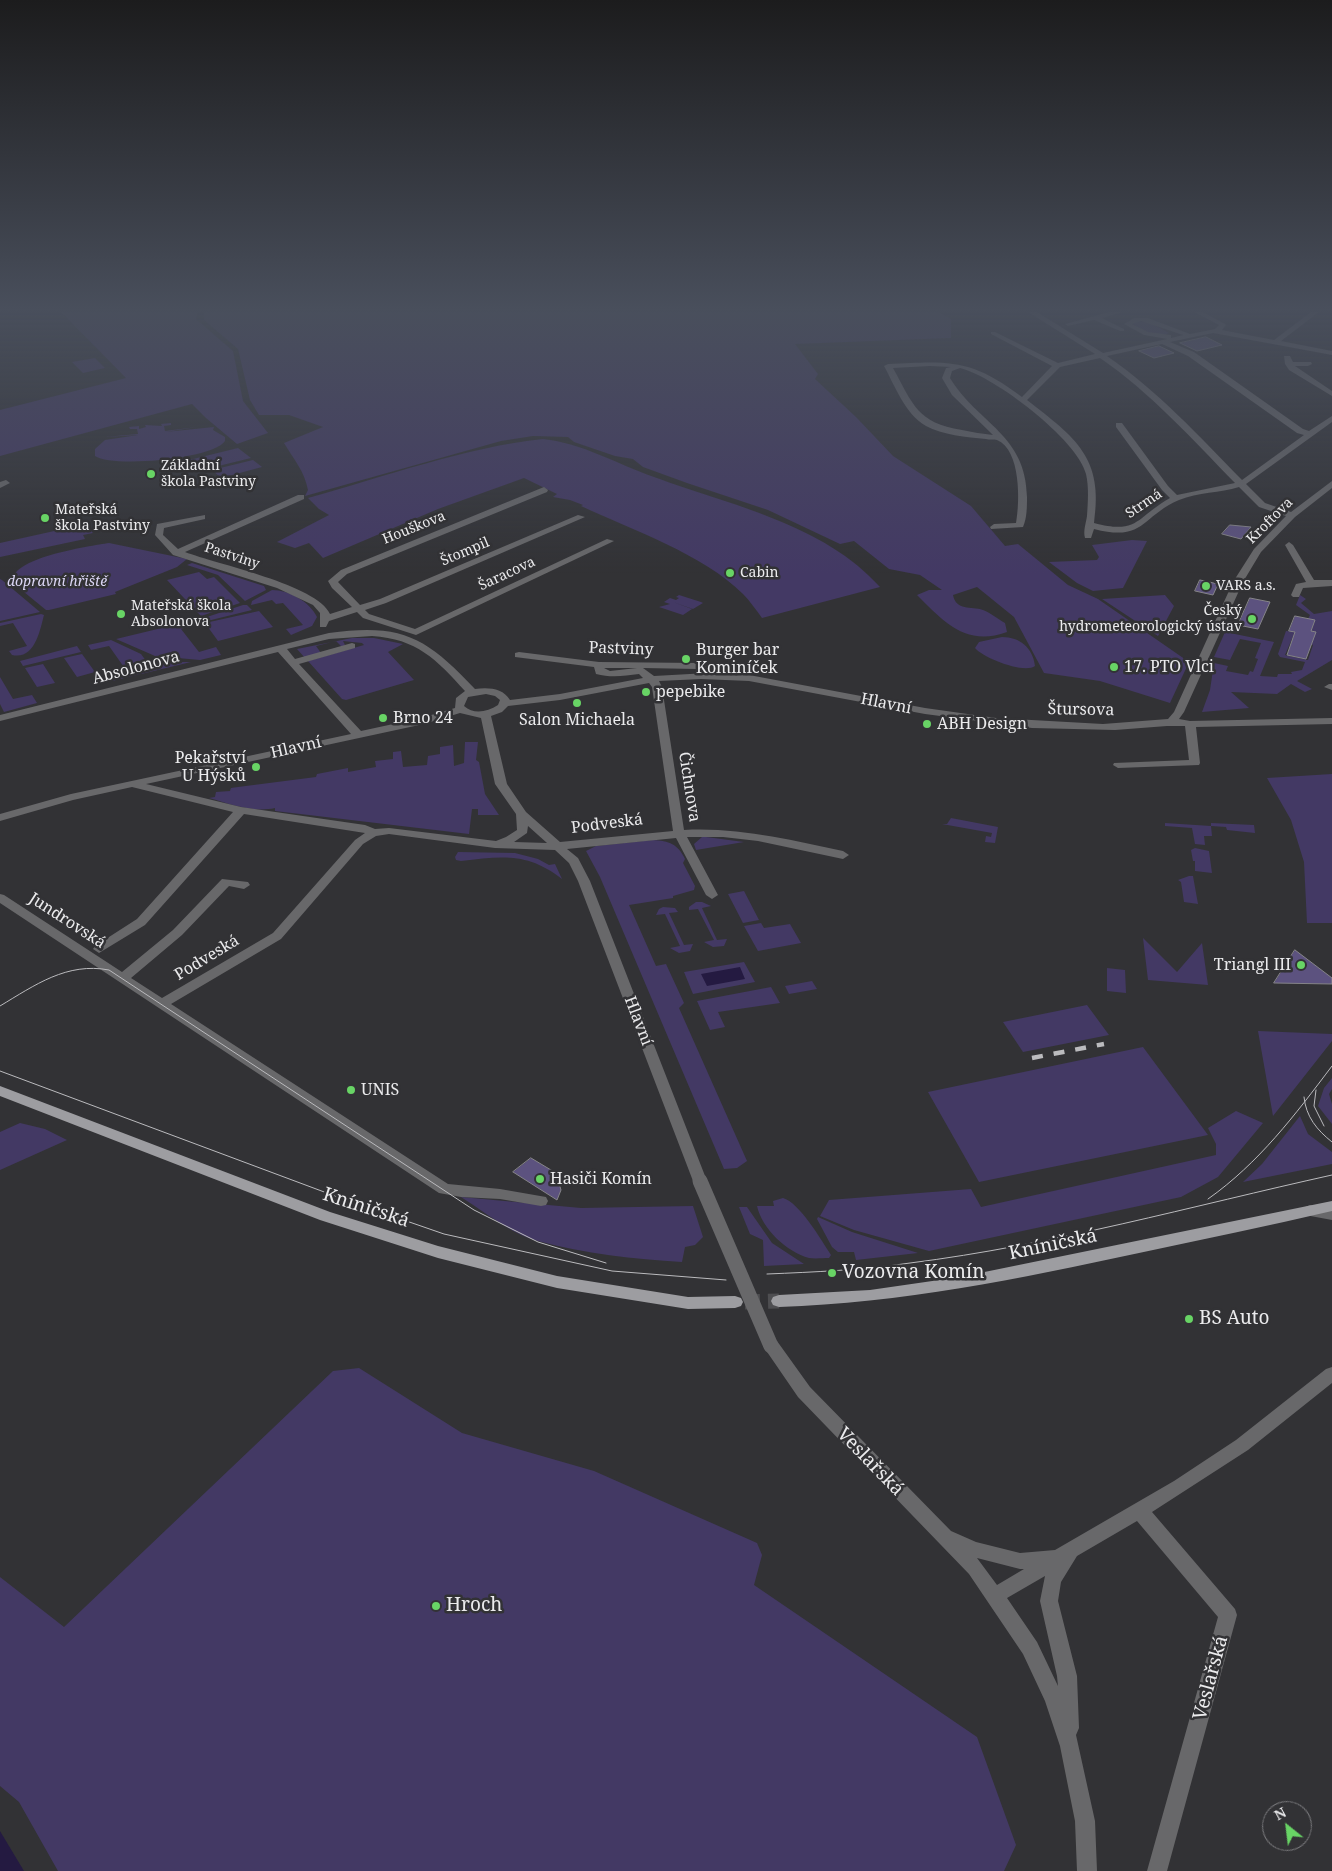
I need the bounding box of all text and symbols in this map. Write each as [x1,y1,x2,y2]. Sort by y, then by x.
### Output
place label: Základní škola Pastviny [161,458,256,491]
marker: Základní škola Pastviny [145,468,157,480]
street label: Strmá [1123,486,1165,522]
street label: Kroftova [1243,494,1297,548]
place label: Mateřská škola Pastviny [55,502,150,534]
street label: Houškova [380,508,448,548]
marker: Mateřská škola Pastviny [39,512,51,524]
street label: Štompil [438,534,492,570]
street label: Pastviny [202,539,262,573]
street label: Šaracova [476,554,538,594]
place label: Cabin [740,565,779,581]
marker: Cabin [724,567,736,579]
park label: dopravní hřiště [7,574,107,590]
place label: VARS a.s. [1216,578,1276,594]
marker: VARS a.s. [1200,580,1212,592]
place label: Mateřská škola Absolonova [131,598,232,630]
place label: Český hydrometeorologický ústav [1059,603,1242,636]
marker: Mateřská škola Absolonova [115,608,127,620]
marker: Český hydrometeorologický ústav [1246,613,1258,625]
street label: Pastviny [588,638,654,660]
place label: Burger bar Kominíček [696,640,779,678]
street label: Absolonova [90,647,182,689]
marker: Burger bar Kominíček [680,653,692,665]
place label: 17. PTO Vlci [1124,657,1214,677]
marker: 17. PTO Vlci [1108,661,1120,673]
place label: pepebike [656,682,725,702]
marker: pepebike [640,686,652,698]
street label: Hlavní [859,690,913,718]
marker: Salon Michaela [571,697,583,709]
street label: Štursova [1047,700,1115,720]
place label: Brno 24 [393,708,453,728]
place label: Salon Michaela [519,710,635,730]
marker: Brno 24 [377,712,389,724]
place label: ABH Design [937,714,1027,734]
marker: ABH Design [921,718,933,730]
street label: Hlavní [269,733,323,763]
place label: Pekařství U Hýsků [175,748,246,786]
street label: Čichnova [674,751,704,823]
marker: Pekařství U Hýsků [250,761,262,773]
street label: Podveská [570,810,644,838]
street label: Jundrovská [25,889,109,953]
street label: Podveská [171,931,243,985]
place label: Triangl III [1214,955,1291,975]
marker: Triangl III [1295,959,1307,971]
street label: Hlavní [620,994,656,1048]
place label: UNIS [361,1080,399,1100]
marker: UNIS [345,1084,357,1096]
place label: Hasiči Komín [550,1169,652,1189]
marker: Hasiči Komín [534,1173,546,1185]
street label: Kníničská [320,1183,412,1233]
street label: Kníničská [1007,1225,1099,1265]
place label: Vozovna Komín [842,1262,984,1284]
marker: Vozovna Komín [826,1267,838,1279]
place label: BS Auto [1199,1308,1269,1330]
marker: BS Auto [1183,1313,1195,1325]
street label: Veslařská [832,1423,908,1501]
place label: Hroch [446,1595,502,1617]
marker: Hroch [430,1600,442,1612]
street label: Veslařská [1189,1633,1233,1723]
north arrow [1262,1801,1312,1851]
text: N [1271,1802,1289,1824]

